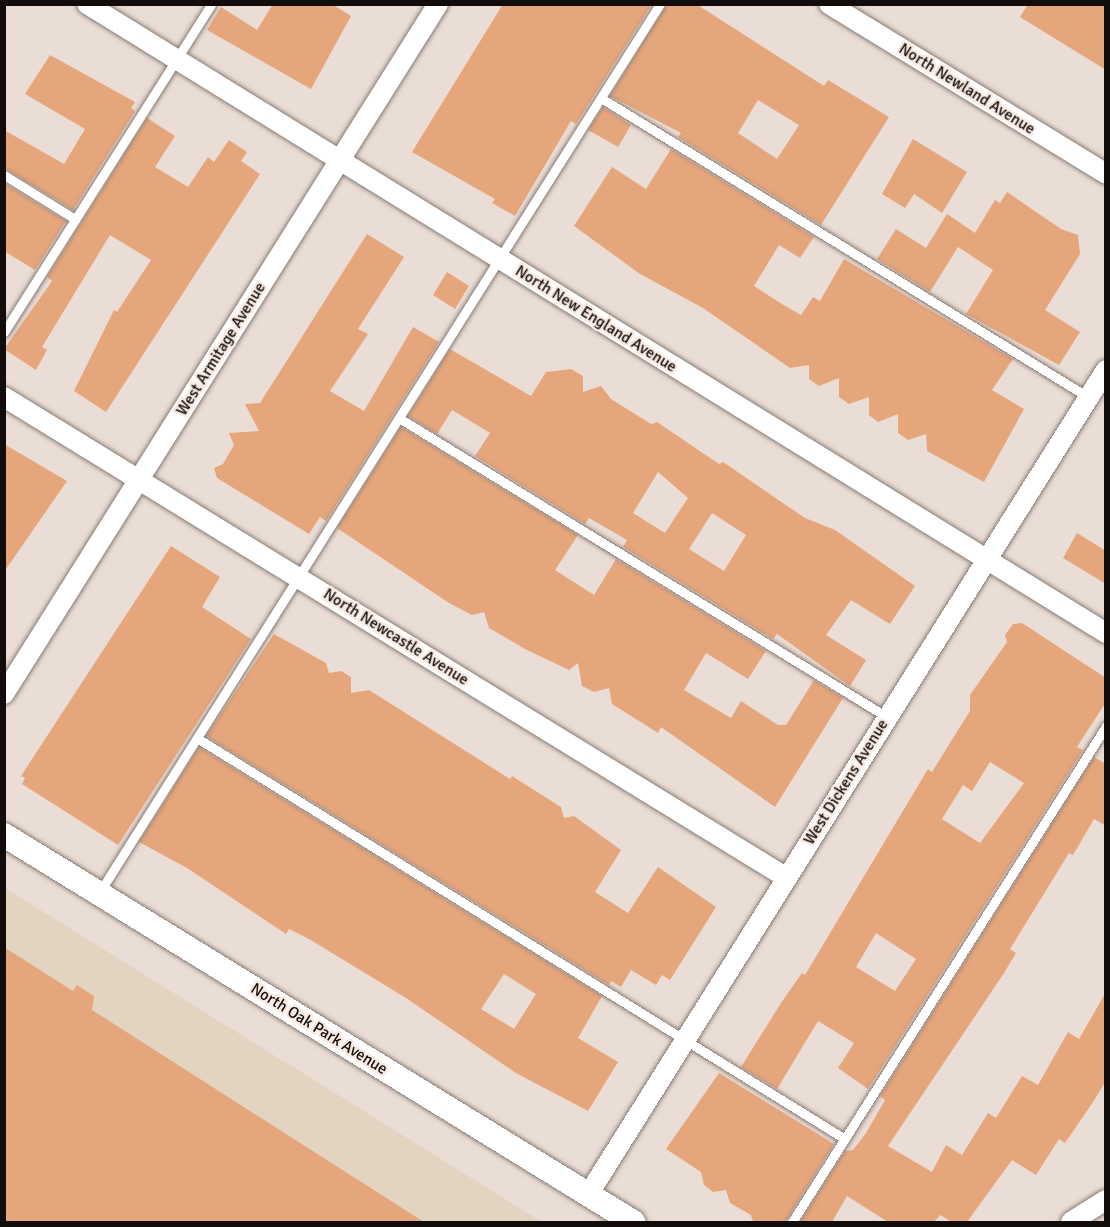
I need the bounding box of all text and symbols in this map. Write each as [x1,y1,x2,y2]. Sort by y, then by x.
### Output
street label: North Newland Avenue [895,39,1039,139]
street label: North New England Avenue [512,261,680,377]
street label: West Armitage Avenue [172,279,270,419]
street label: North Newcastle Avenue [320,584,472,690]
street label: West Dickens Avenue [800,716,892,848]
street label: North Oak Park Avenue [247,979,391,1079]

